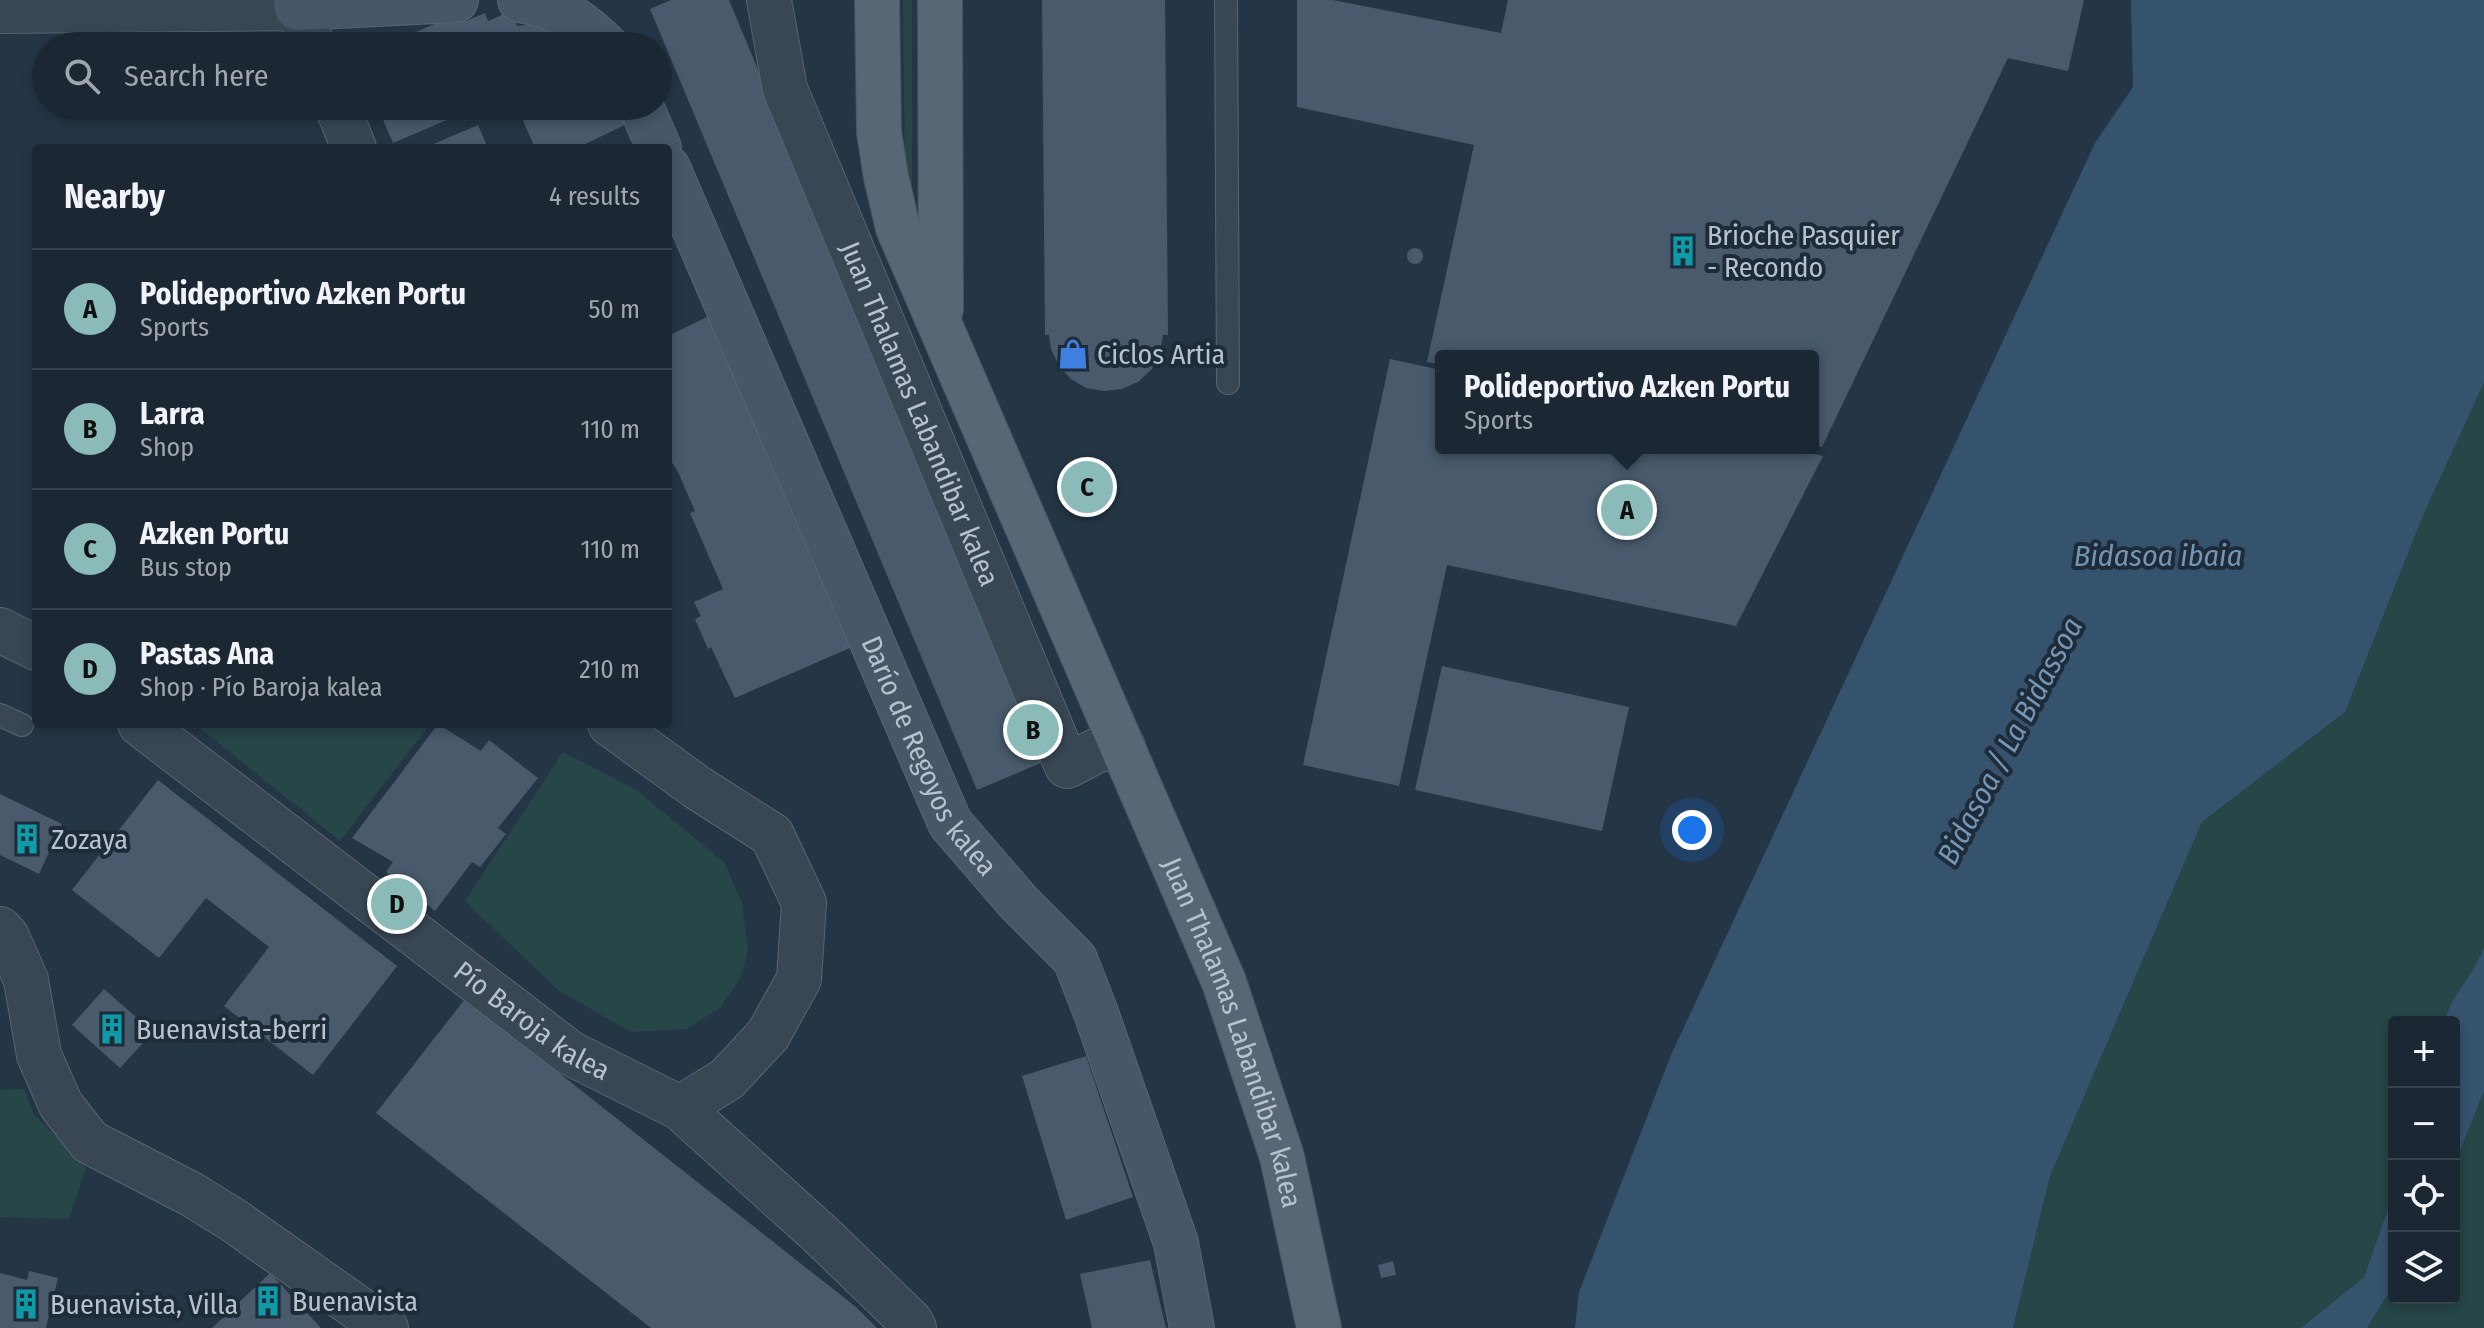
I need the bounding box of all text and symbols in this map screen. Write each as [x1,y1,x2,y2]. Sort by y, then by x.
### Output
search box [32,32,672,120]
icon: search [60,54,104,98]
text: Search here [124,58,269,94]
text: Nearby [64,176,165,217]
text: 4 results [549,181,640,212]
place label: Brioche Pasquier - Recondo [1707,219,1900,284]
building icon: Brioche Pasquier - Recondo [1666,234,1700,268]
street label: Juan Thalamas Labandibar kalea [833,237,1006,591]
text: Polideportivo Azken Portu [140,276,466,312]
text: A [83,294,97,325]
text: 50 m [588,294,640,325]
text: Sports [140,312,209,343]
shop icon: Ciclos Artia [1056,337,1090,371]
place label: Ciclos Artia [1097,338,1225,371]
popup [1435,350,1819,454]
text: Polideportivo Azken Portu [1464,369,1790,405]
text: Larra [140,396,205,432]
text: Sports [1464,405,1533,436]
text: B [83,414,97,445]
text: 110 m [580,414,640,445]
text: Shop [140,432,194,463]
pin: C [1061,457,1113,517]
pin: A [1601,480,1653,540]
text: Azken Portu [140,516,289,552]
text: C [83,534,97,565]
text: 110 m [580,534,640,565]
water label: Bidasoa ibaia [2074,538,2242,574]
text: Bus stop [140,552,232,583]
water label: Bidasoa / La Bidassoa [1930,611,2090,871]
street label: Darío de Regoyos kalea [855,631,1004,882]
text: Pastas Ana [140,636,274,672]
text: D [82,654,98,685]
text: 210 m [579,654,640,685]
text: Shop · Pío Baroja kalea [140,672,382,703]
pin: B [1007,700,1059,760]
your location [1672,810,1712,850]
building icon: Zozaya [10,822,44,856]
place label: Zozaya [51,823,128,856]
street label: Juan Thalamas Labandibar kalea [1155,852,1308,1211]
pin: D [371,874,423,934]
street label: Pío Baroja kalea [447,954,615,1087]
building icon: Buenavista-berri [95,1012,129,1046]
place label: Buenavista-berri [136,1013,327,1046]
map controls [2388,1016,2460,1304]
button: + [2388,1016,2460,1088]
button: − [2388,1088,2460,1160]
button: locate [2388,1160,2460,1232]
button: layers [2388,1232,2460,1304]
building icon: Buenavista [251,1284,285,1318]
place label: Buenavista [292,1285,418,1318]
building icon: Buenavista, Villa [9,1287,43,1321]
place label: Buenavista, Villa [50,1288,238,1321]

